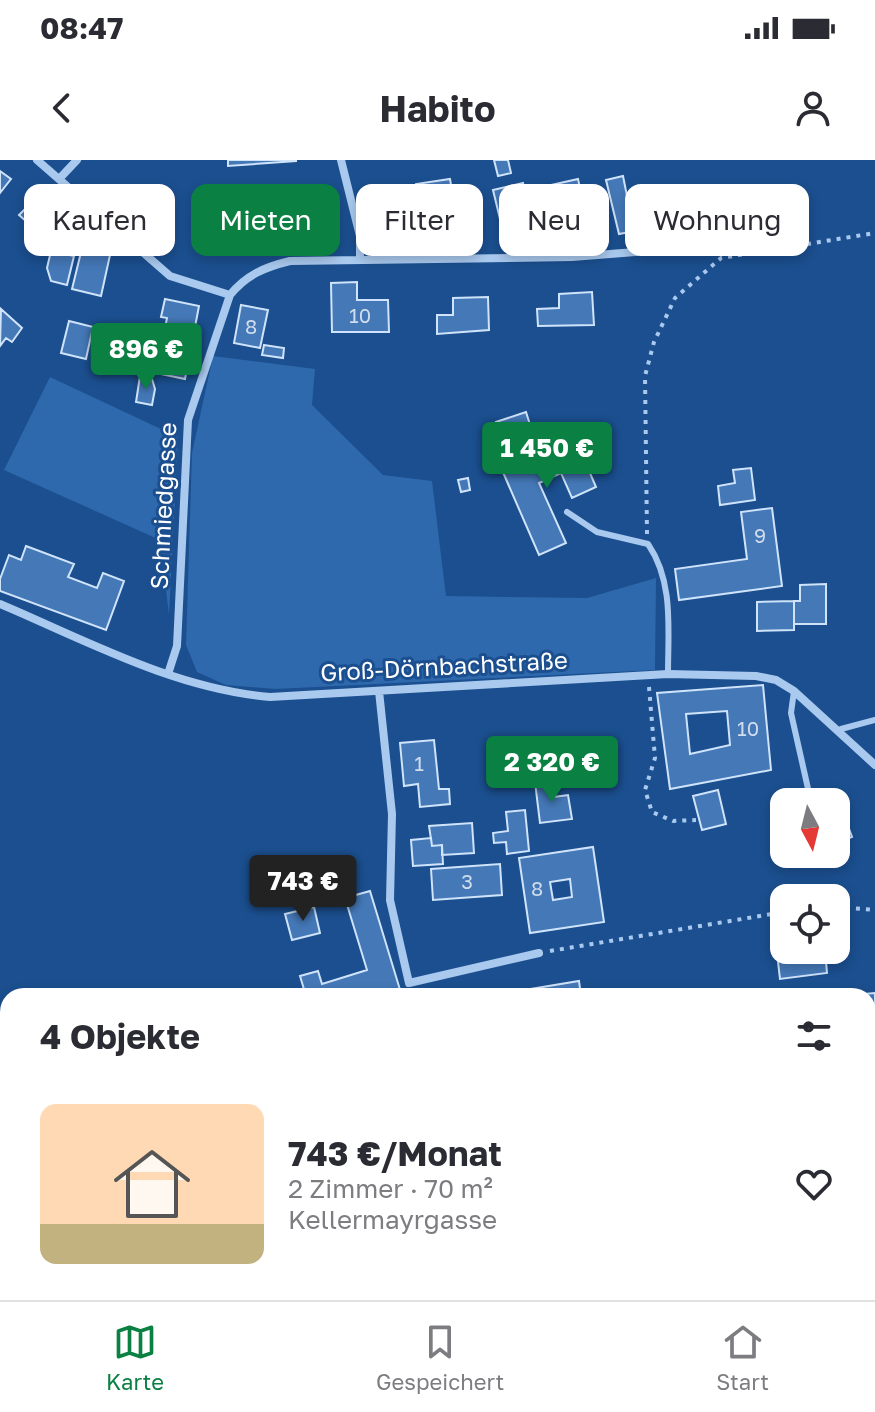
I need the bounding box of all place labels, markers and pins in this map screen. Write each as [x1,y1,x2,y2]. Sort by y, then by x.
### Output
pin: 896 € [90,323,202,391]
pin: 1 450 € [473,422,621,490]
pin: 2 320 € [478,736,626,804]
pin: 743 € [247,855,359,923]

